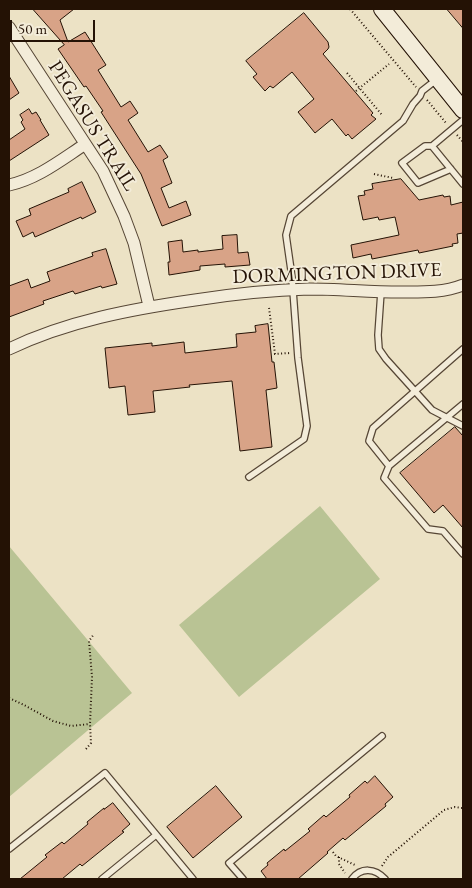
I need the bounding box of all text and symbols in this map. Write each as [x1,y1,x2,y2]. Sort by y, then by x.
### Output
scale bar [12,10,98,42]
text: 50 m [18,19,47,38]
street label: PEGASUS TRAIL [42,57,142,195]
street label: DORMINGTON DRIVE [232,258,442,290]

